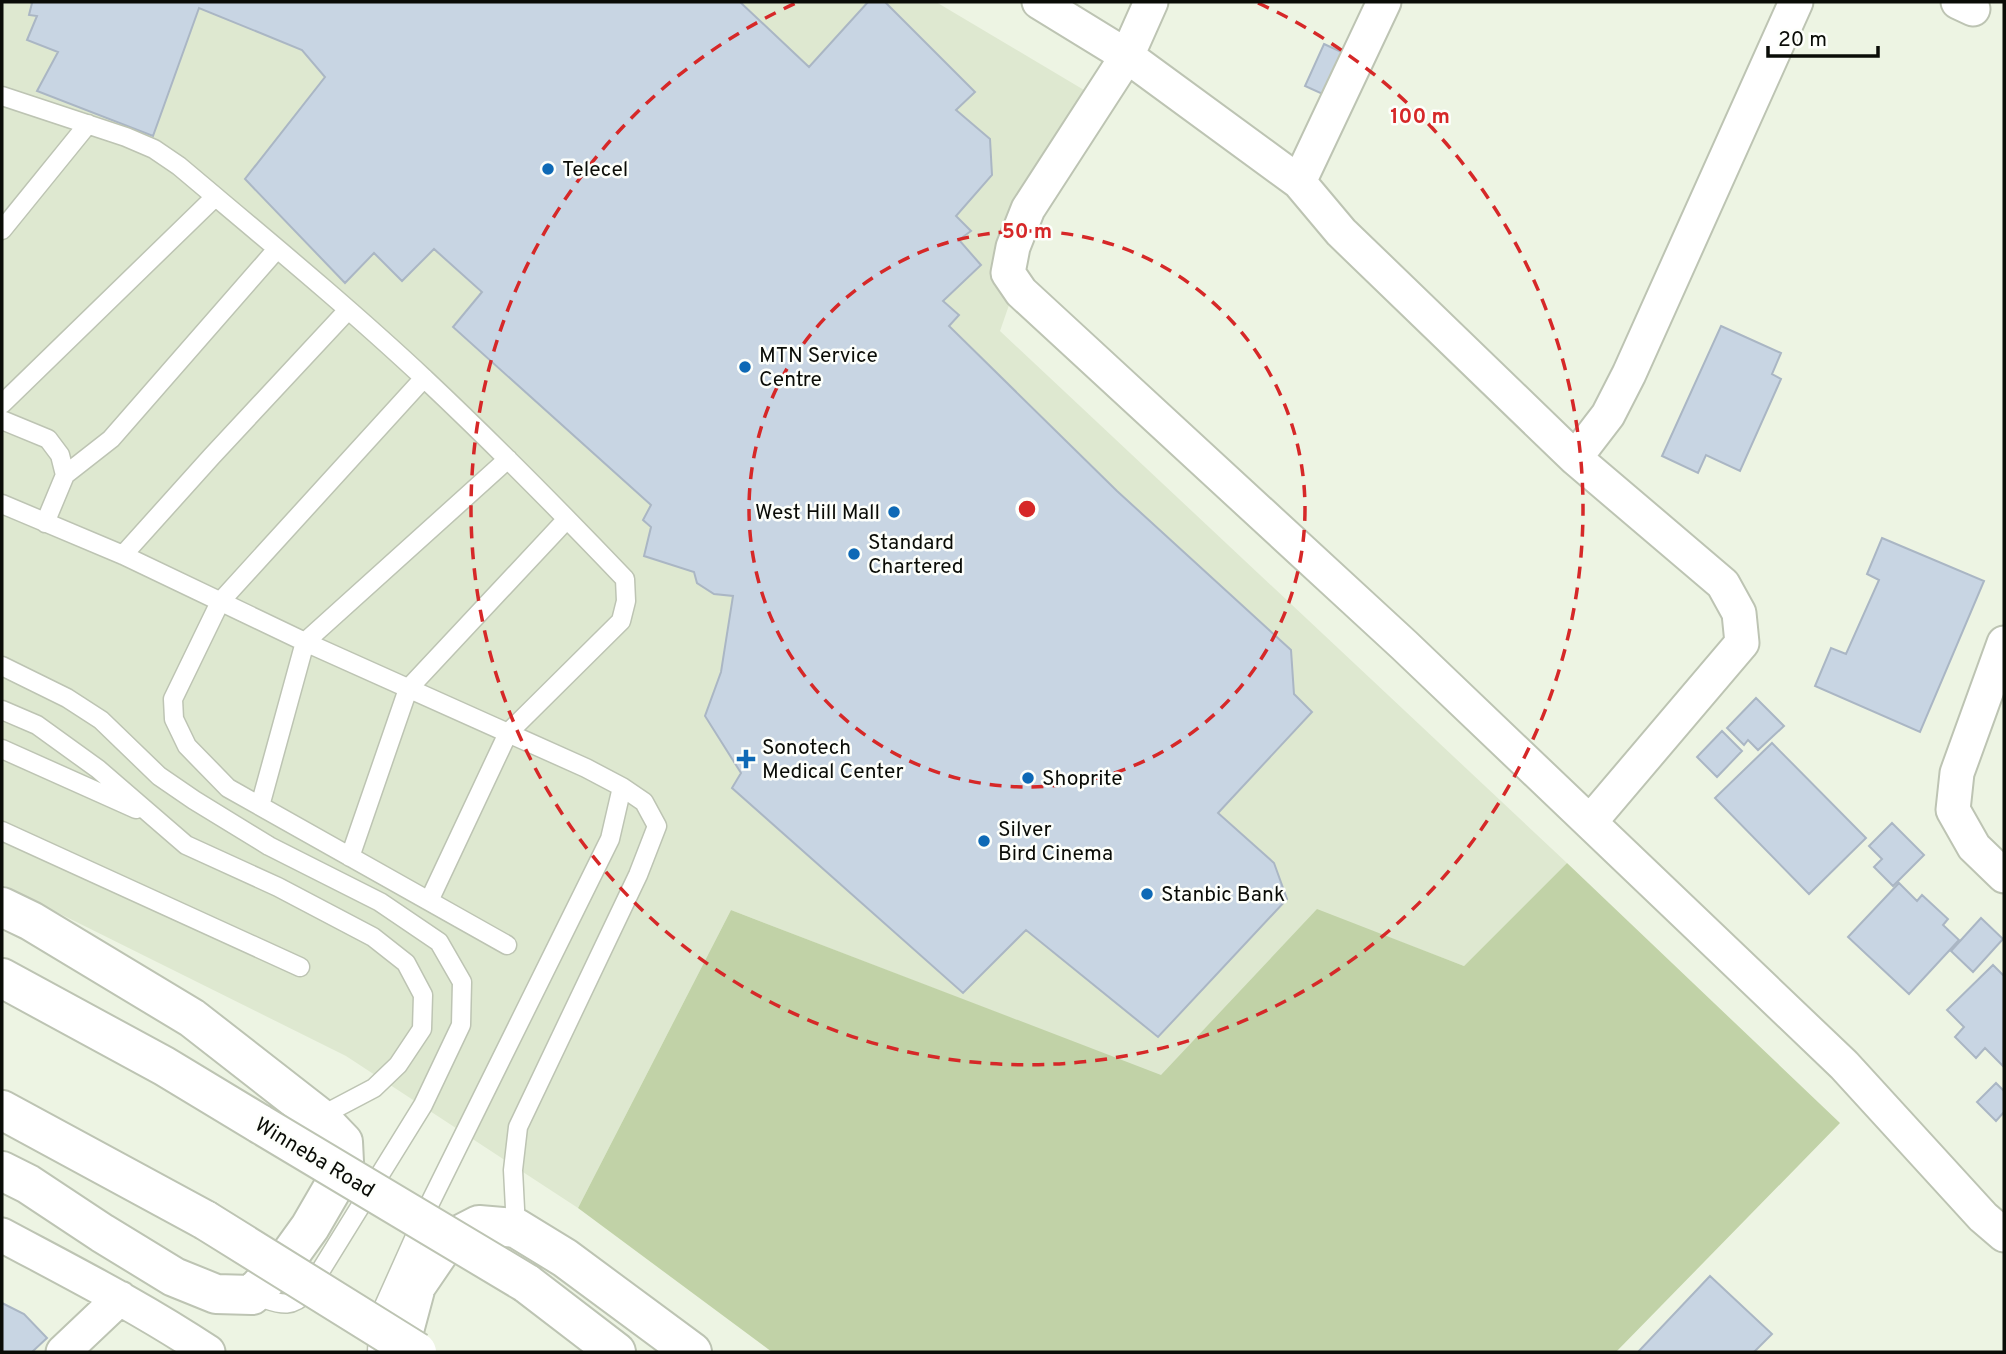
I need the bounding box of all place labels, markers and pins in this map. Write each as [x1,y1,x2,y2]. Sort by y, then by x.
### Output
place label: Telecel [562,157,628,184]
marker: Telecel [540,161,556,177]
place label: MTN Service Centre [759,343,878,394]
marker: MTN Service Centre [737,359,753,375]
centre of rings [1015,497,1039,521]
place label: West Hill Mall [755,500,880,527]
marker: West Hill Mall [886,504,902,520]
place label: Standard Chartered [868,530,964,581]
marker: Standard Chartered [846,546,862,562]
place label: Sonotech Medical Center [762,735,904,786]
marker: Sonotech Medical Center [736,749,756,769]
place label: Shoprite [1042,766,1123,793]
marker: Shoprite [1020,770,1036,786]
place label: Silver Bird Cinema [998,817,1113,868]
marker: Silver Bird Cinema [976,833,992,849]
place label: Stanbic Bank [1161,882,1285,909]
marker: Stanbic Bank [1139,886,1155,902]

